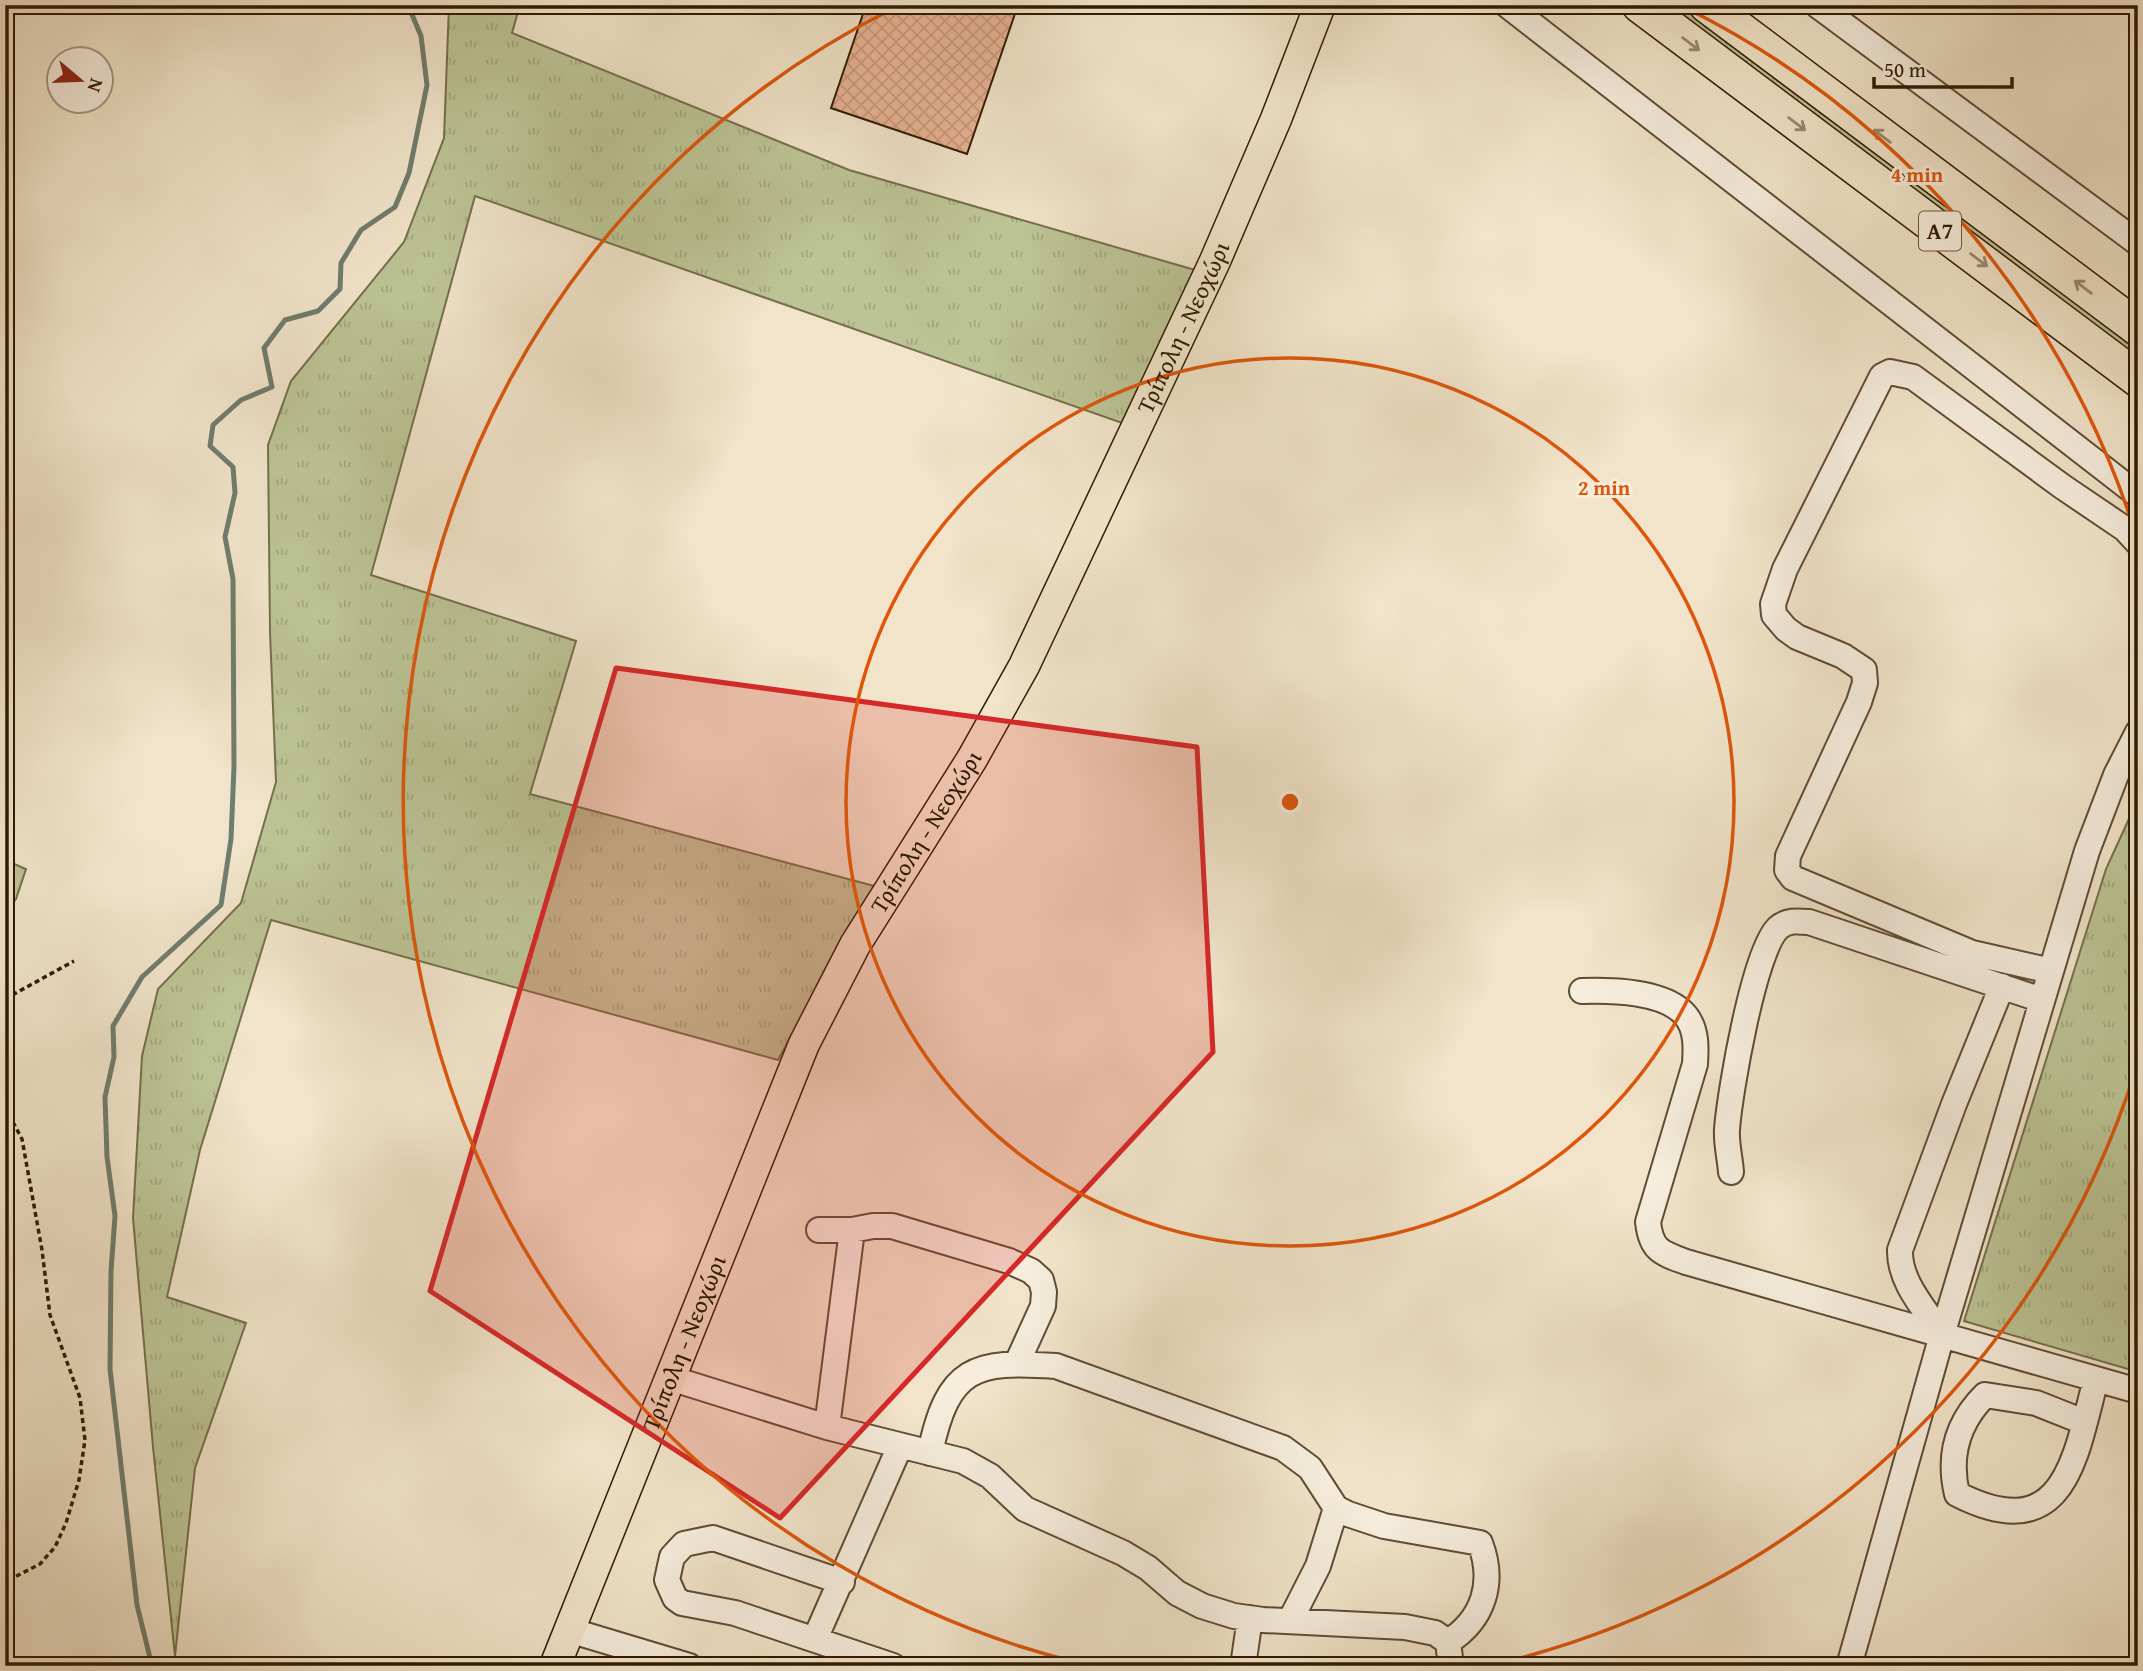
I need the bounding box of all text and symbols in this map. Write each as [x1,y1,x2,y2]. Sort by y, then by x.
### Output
one-way arrow [1681,37,1700,51]
north arrow [46,46,116,116]
scale bar [1874,46,2012,90]
text: 50 m [1884,54,1926,85]
text: N [81,75,111,96]
one-way arrow [1788,116,1806,131]
one-way arrow [1872,129,1891,144]
text: 4 min [1891,159,1944,190]
road number: Α7 [1919,212,1961,250]
street label: Τρίπολη - Νεοχώρι [1128,235,1239,419]
one-way arrow [1970,253,1988,268]
one-way arrow [2074,280,2093,295]
text: 2 min [1578,472,1631,503]
street label: Τρίπολη - Νεοχώρι [861,743,991,920]
centre of rings [1278,790,1302,814]
street label: Τρίπολη - Νεοχώρι [633,1249,735,1436]

